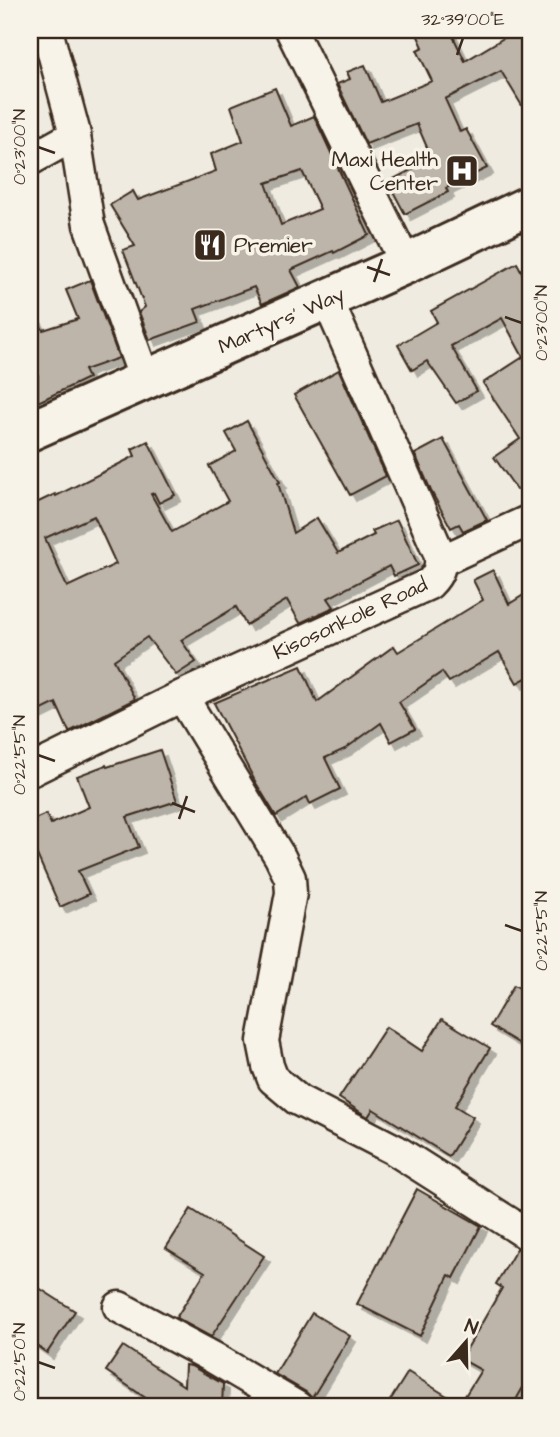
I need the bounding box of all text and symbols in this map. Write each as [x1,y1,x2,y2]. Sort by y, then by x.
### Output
text: 32°39'00"E [421,7,505,32]
text: 0°23'00"N [7,109,32,185]
place label: Maxi Health Center [332,145,439,198]
hospital icon: Maxi Health Center [443,152,481,190]
restaurant icon: Premier [191,226,229,264]
place label: Premier [234,231,313,260]
street label: Martyrs' Way [213,279,350,363]
text: 0°23'00"N [529,285,554,361]
street label: Kisosonkole Road [268,570,432,667]
text: 0°22'55"N [7,715,32,795]
text: 0°22'55"N [529,891,554,971]
north arrow [430,1308,500,1378]
text: N [461,1313,482,1342]
text: 0°22'50"N [7,1323,32,1401]

